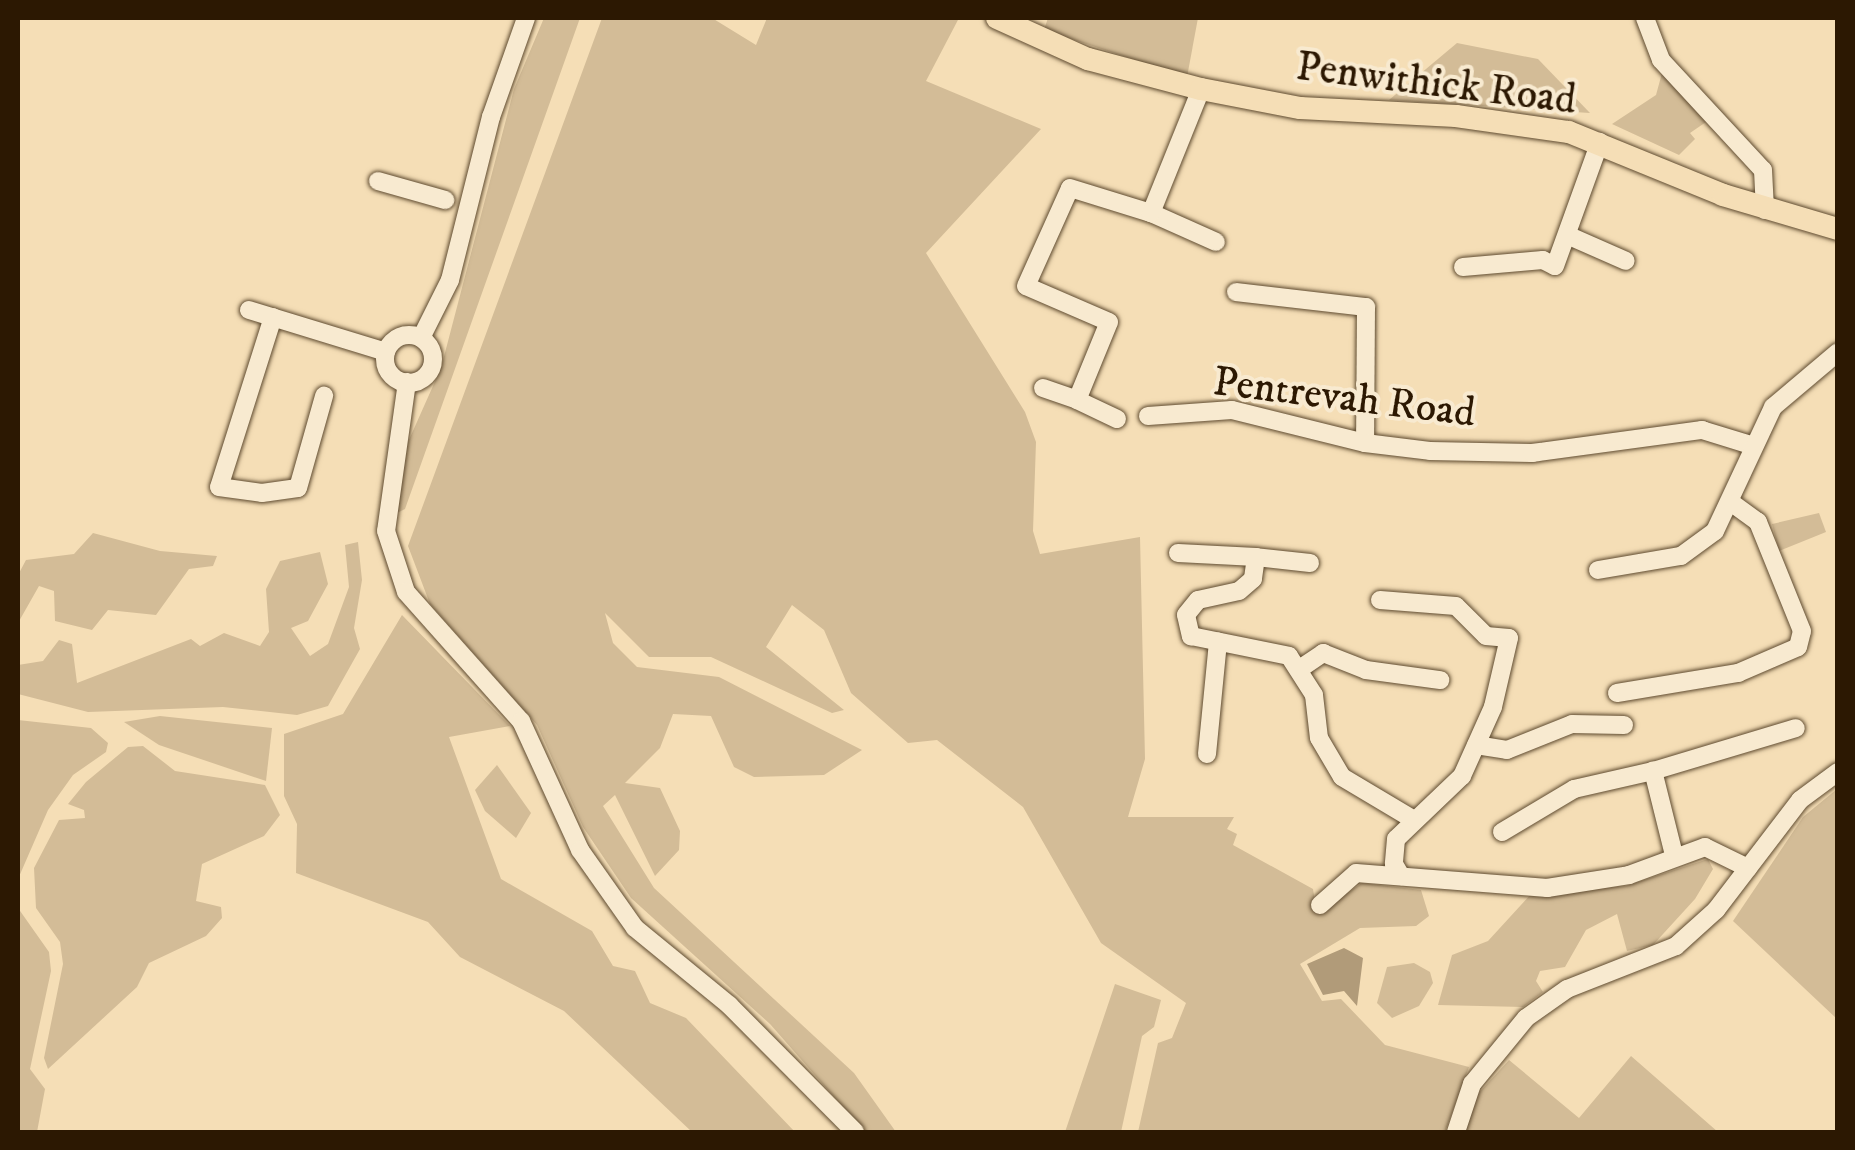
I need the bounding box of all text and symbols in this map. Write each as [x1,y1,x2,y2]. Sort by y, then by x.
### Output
street label: Penwithick Road [1293,42,1579,126]
street label: Pentrevah Road [1210,357,1478,439]

